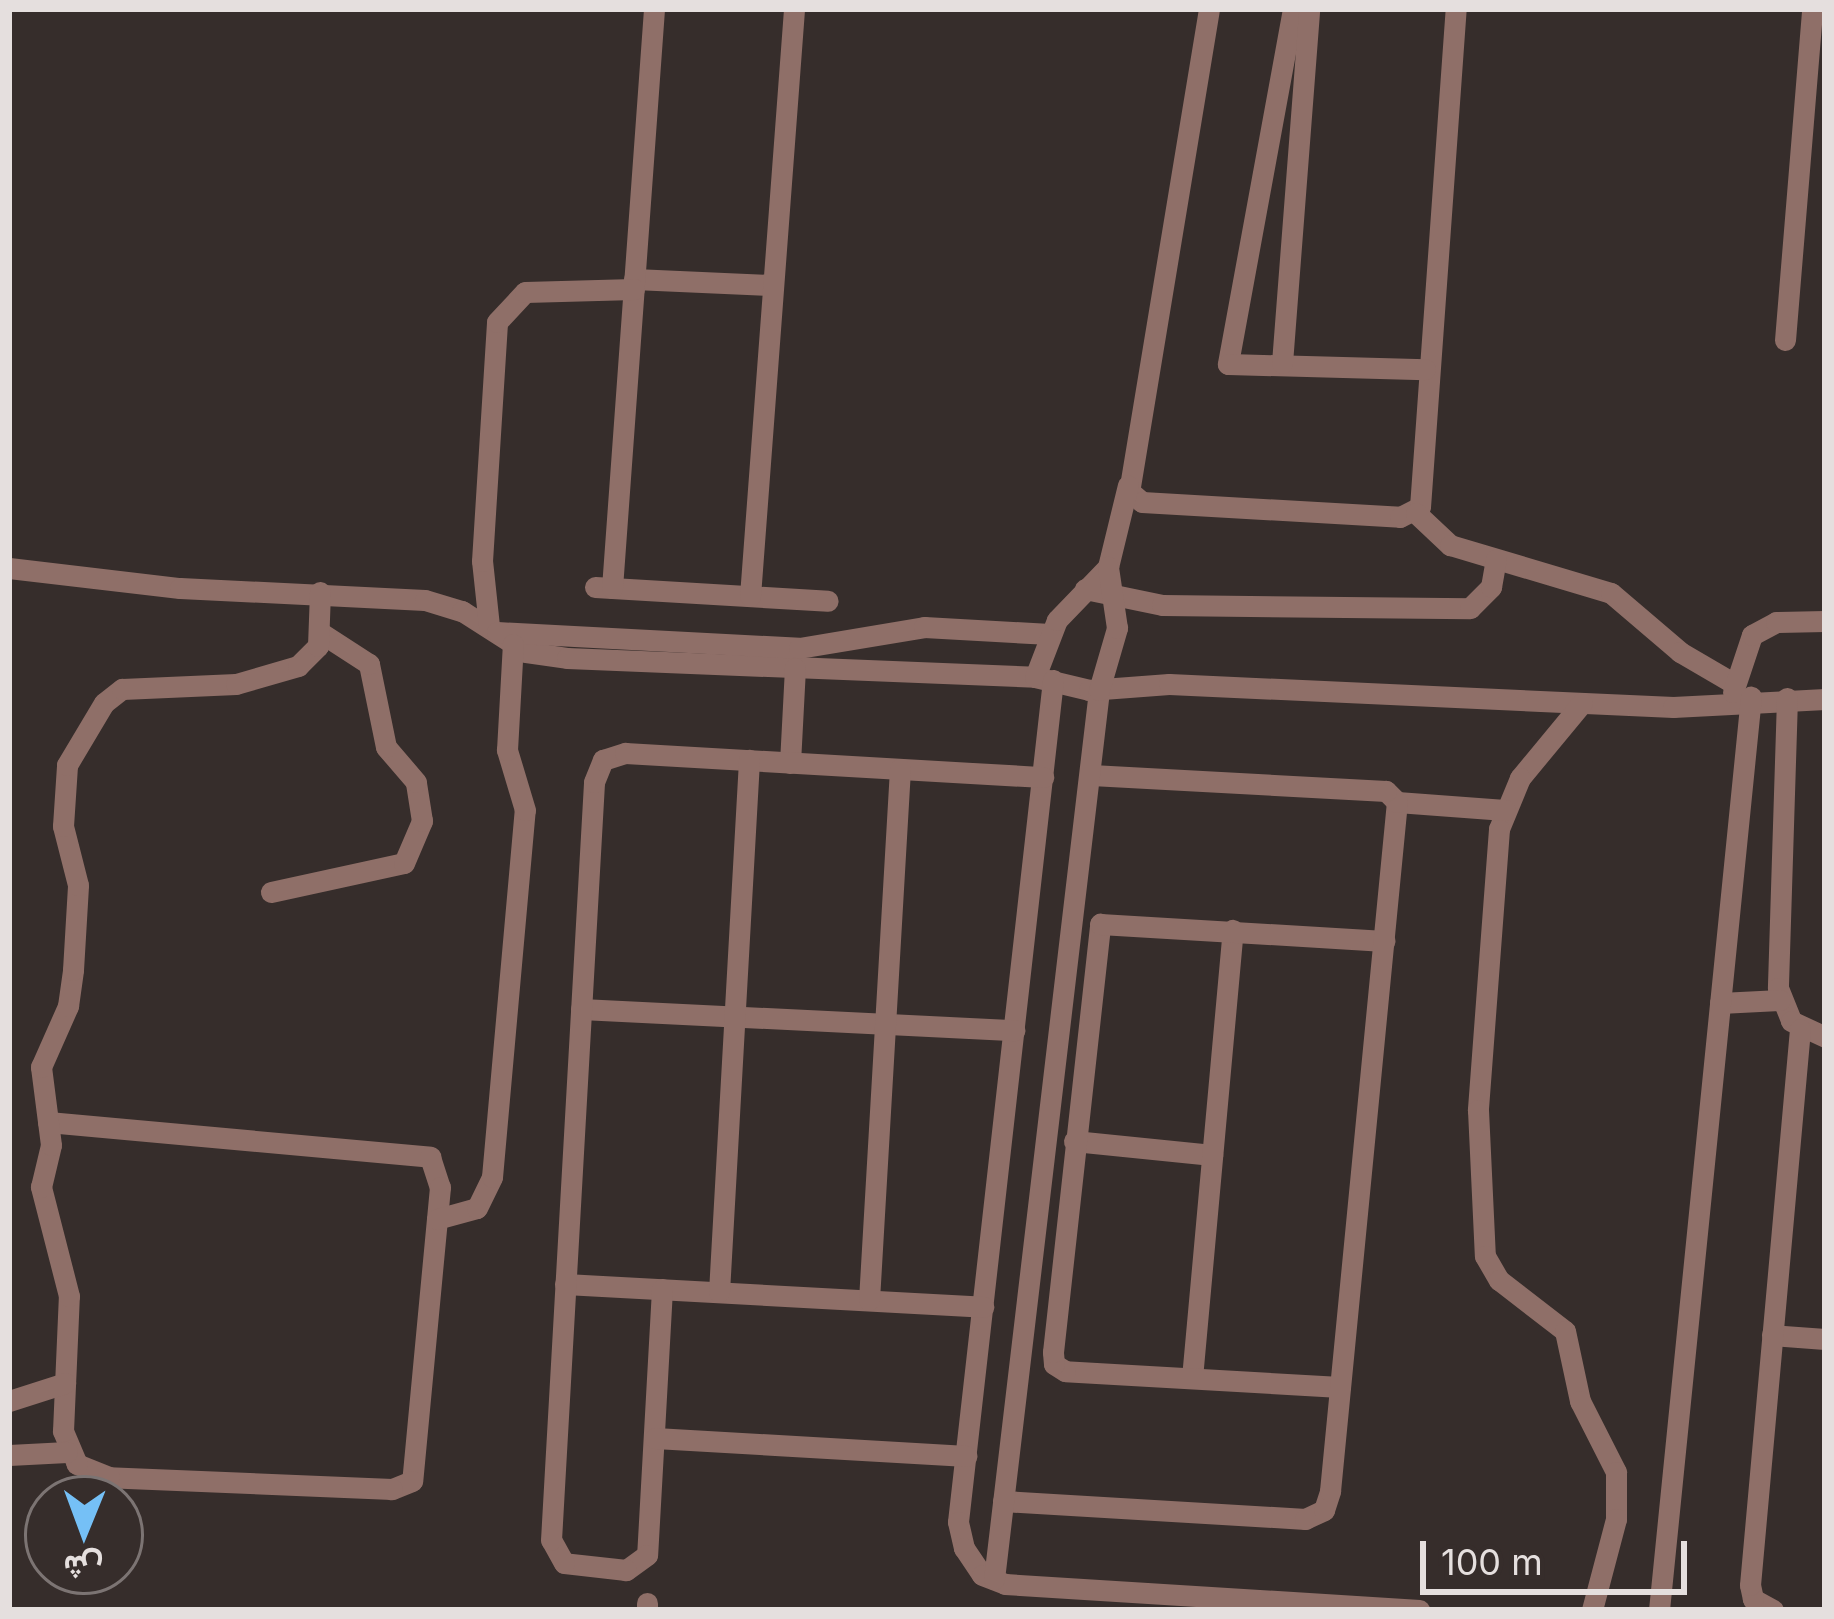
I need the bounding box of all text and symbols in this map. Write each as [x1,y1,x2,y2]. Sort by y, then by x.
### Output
north arrow [24,1475,144,1595]
scale bar [1426,1517,1693,1591]
text: 100 m [1441,1540,1543,1584]
text: ش [63,1548,104,1588]

